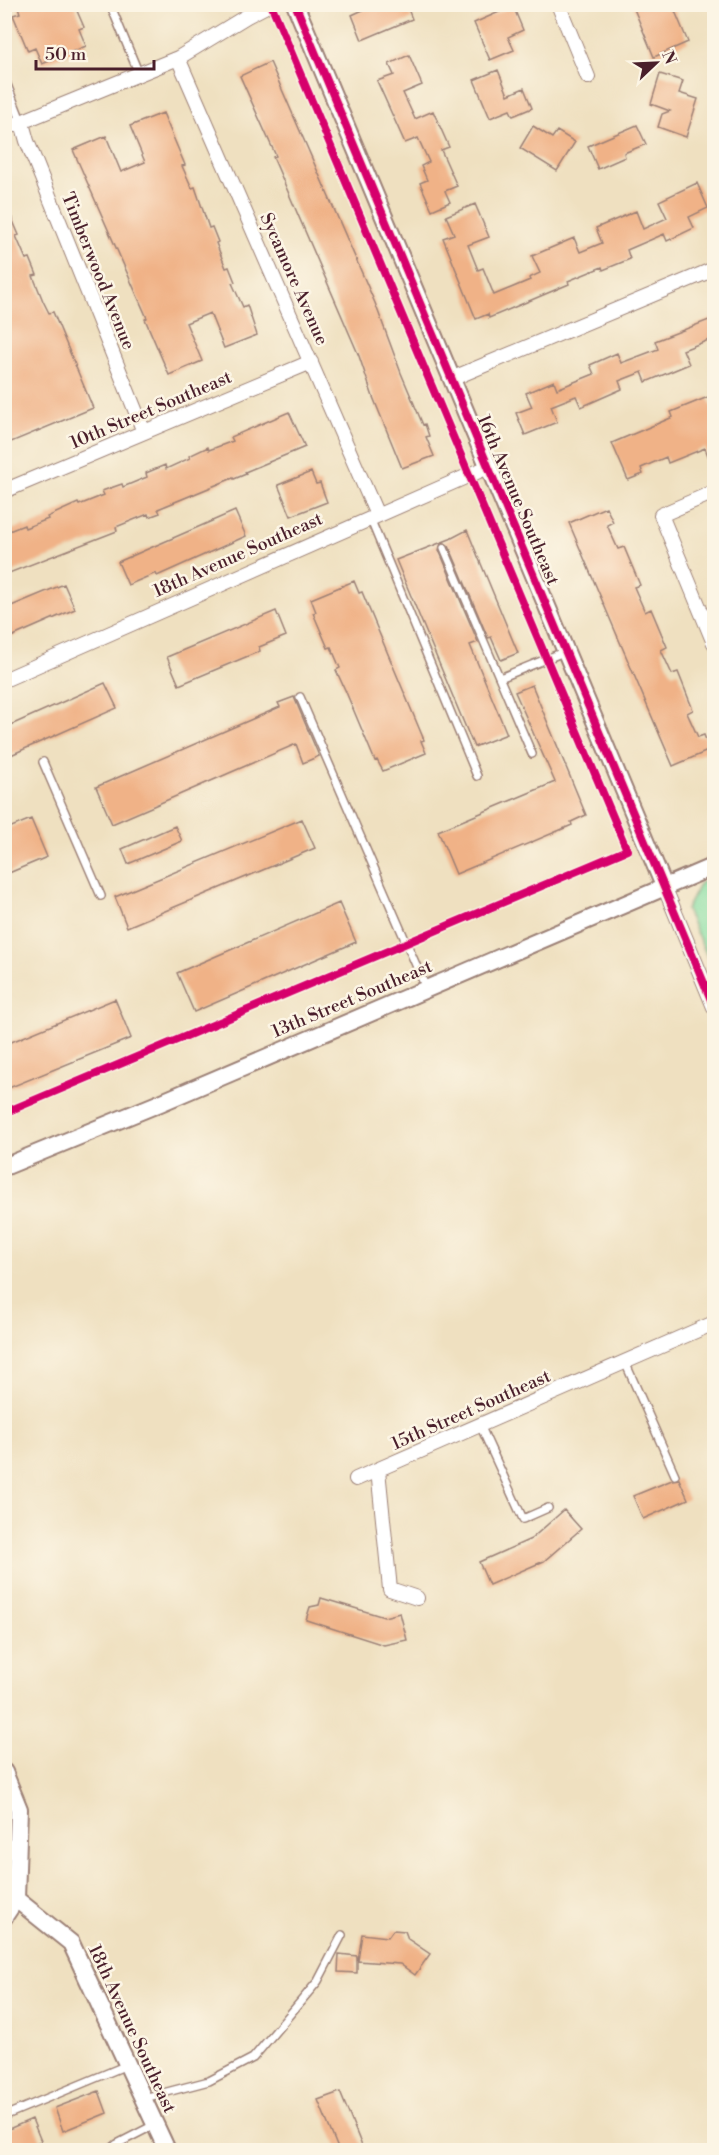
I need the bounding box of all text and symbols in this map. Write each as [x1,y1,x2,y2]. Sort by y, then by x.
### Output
scale bar [36,33,154,71]
north arrow [626,33,686,93]
text: 50 m [45,43,87,66]
text: N [657,48,681,68]
street label: Timberwood Avenue [56,189,140,353]
street label: Sycamore Avenue [255,209,333,349]
street label: 10th Street Southeast [67,365,236,454]
street label: 16th Avenue Southeast [472,411,565,589]
street label: 18th Avenue Southeast [150,507,327,603]
street label: 13th Street Southeast [268,955,436,1043]
street label: 15th Street Southeast [388,1364,555,1455]
street label: 18th Avenue Southeast [83,1941,181,2117]

